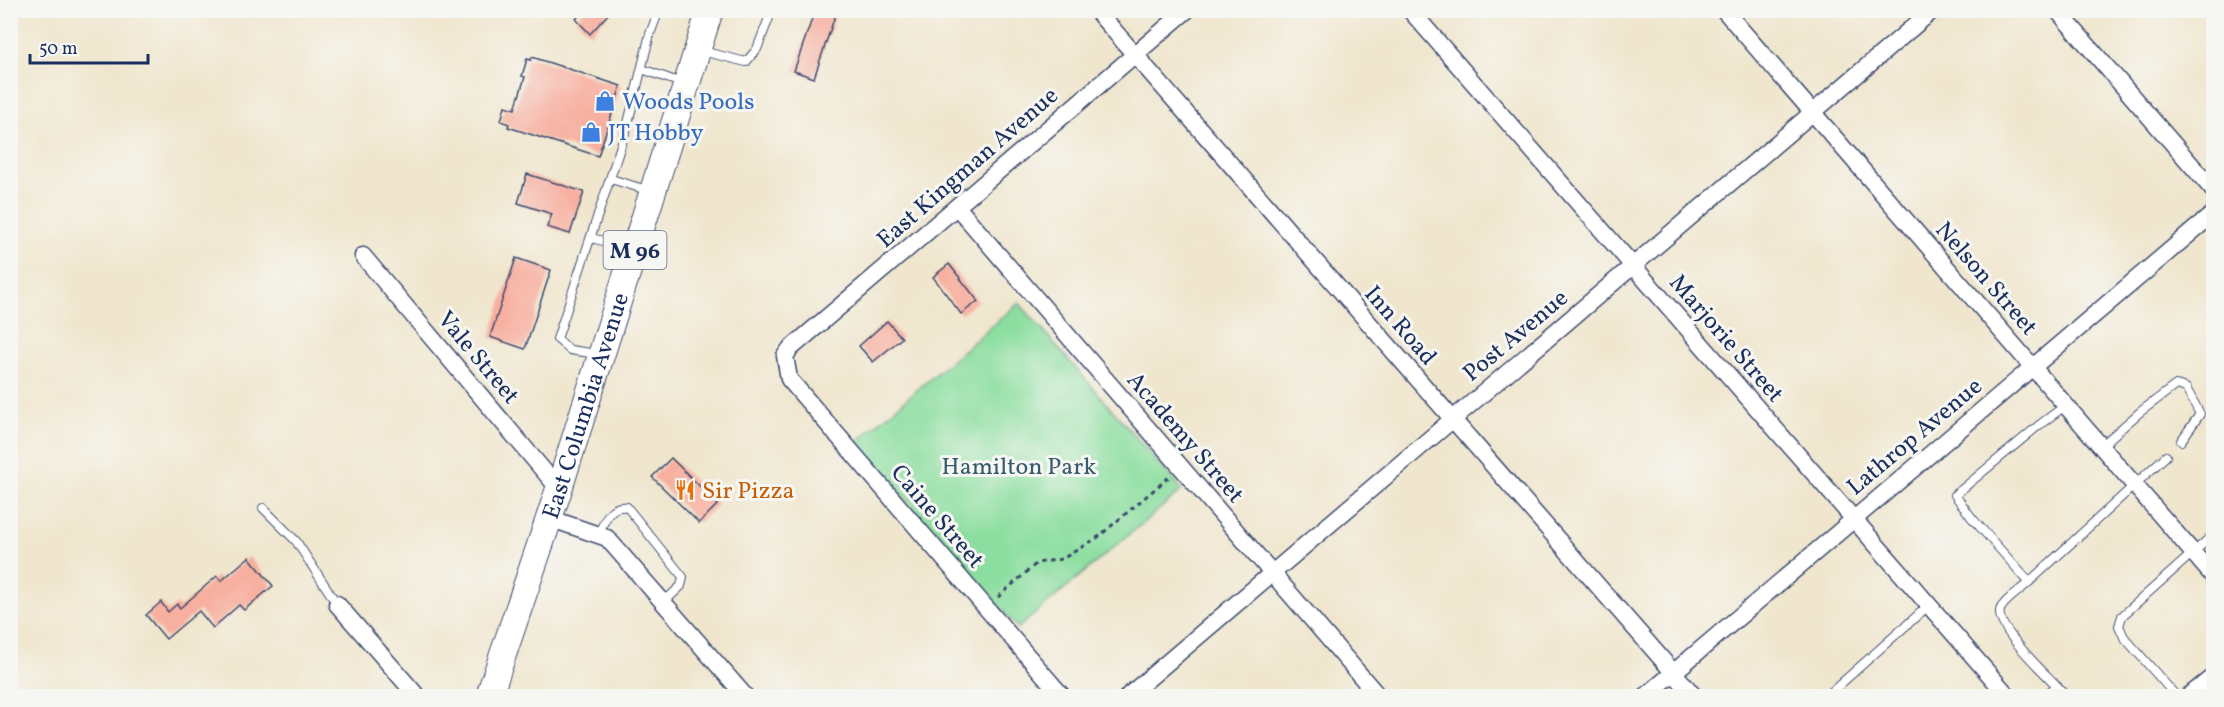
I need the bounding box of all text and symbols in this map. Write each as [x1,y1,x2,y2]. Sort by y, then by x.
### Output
scale bar [30,27,148,65]
text: 50 m [39,37,78,62]
street label: East Kingman Avenue [870,80,1067,257]
place label: Woods Pools [622,86,755,120]
shop icon: Woods Pools [593,89,617,113]
place label: JT Hobby [608,117,703,151]
shop icon: JT Hobby [579,120,603,144]
street label: Nelson Street [1926,215,2045,344]
road number: M 96 [604,231,666,269]
street label: Marjorie Street [1660,268,1791,411]
street label: Inn Road [1355,279,1444,374]
street label: Post Avenue [1456,282,1576,391]
street label: East Columbia Avenue [535,289,639,524]
street label: Vale Street [428,304,527,412]
street label: Academy Street [1118,365,1251,511]
street label: Lathrop Avenue [1840,371,1990,504]
park label: Hamilton Park [942,451,1096,485]
street label: Caine Street [882,458,991,577]
place label: Sir Pizza [702,475,795,509]
restaurant icon: Sir Pizza [673,478,697,502]

